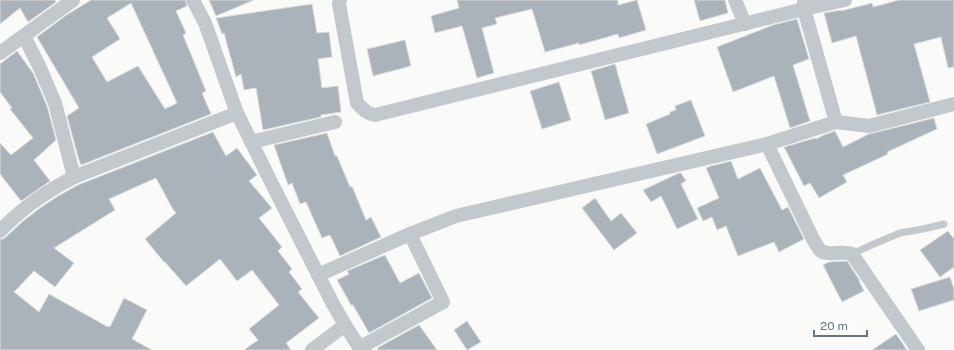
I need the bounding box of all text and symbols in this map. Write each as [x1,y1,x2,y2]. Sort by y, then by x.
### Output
scale bar [814,312,867,338]
text: 20 m [820,319,848,333]

